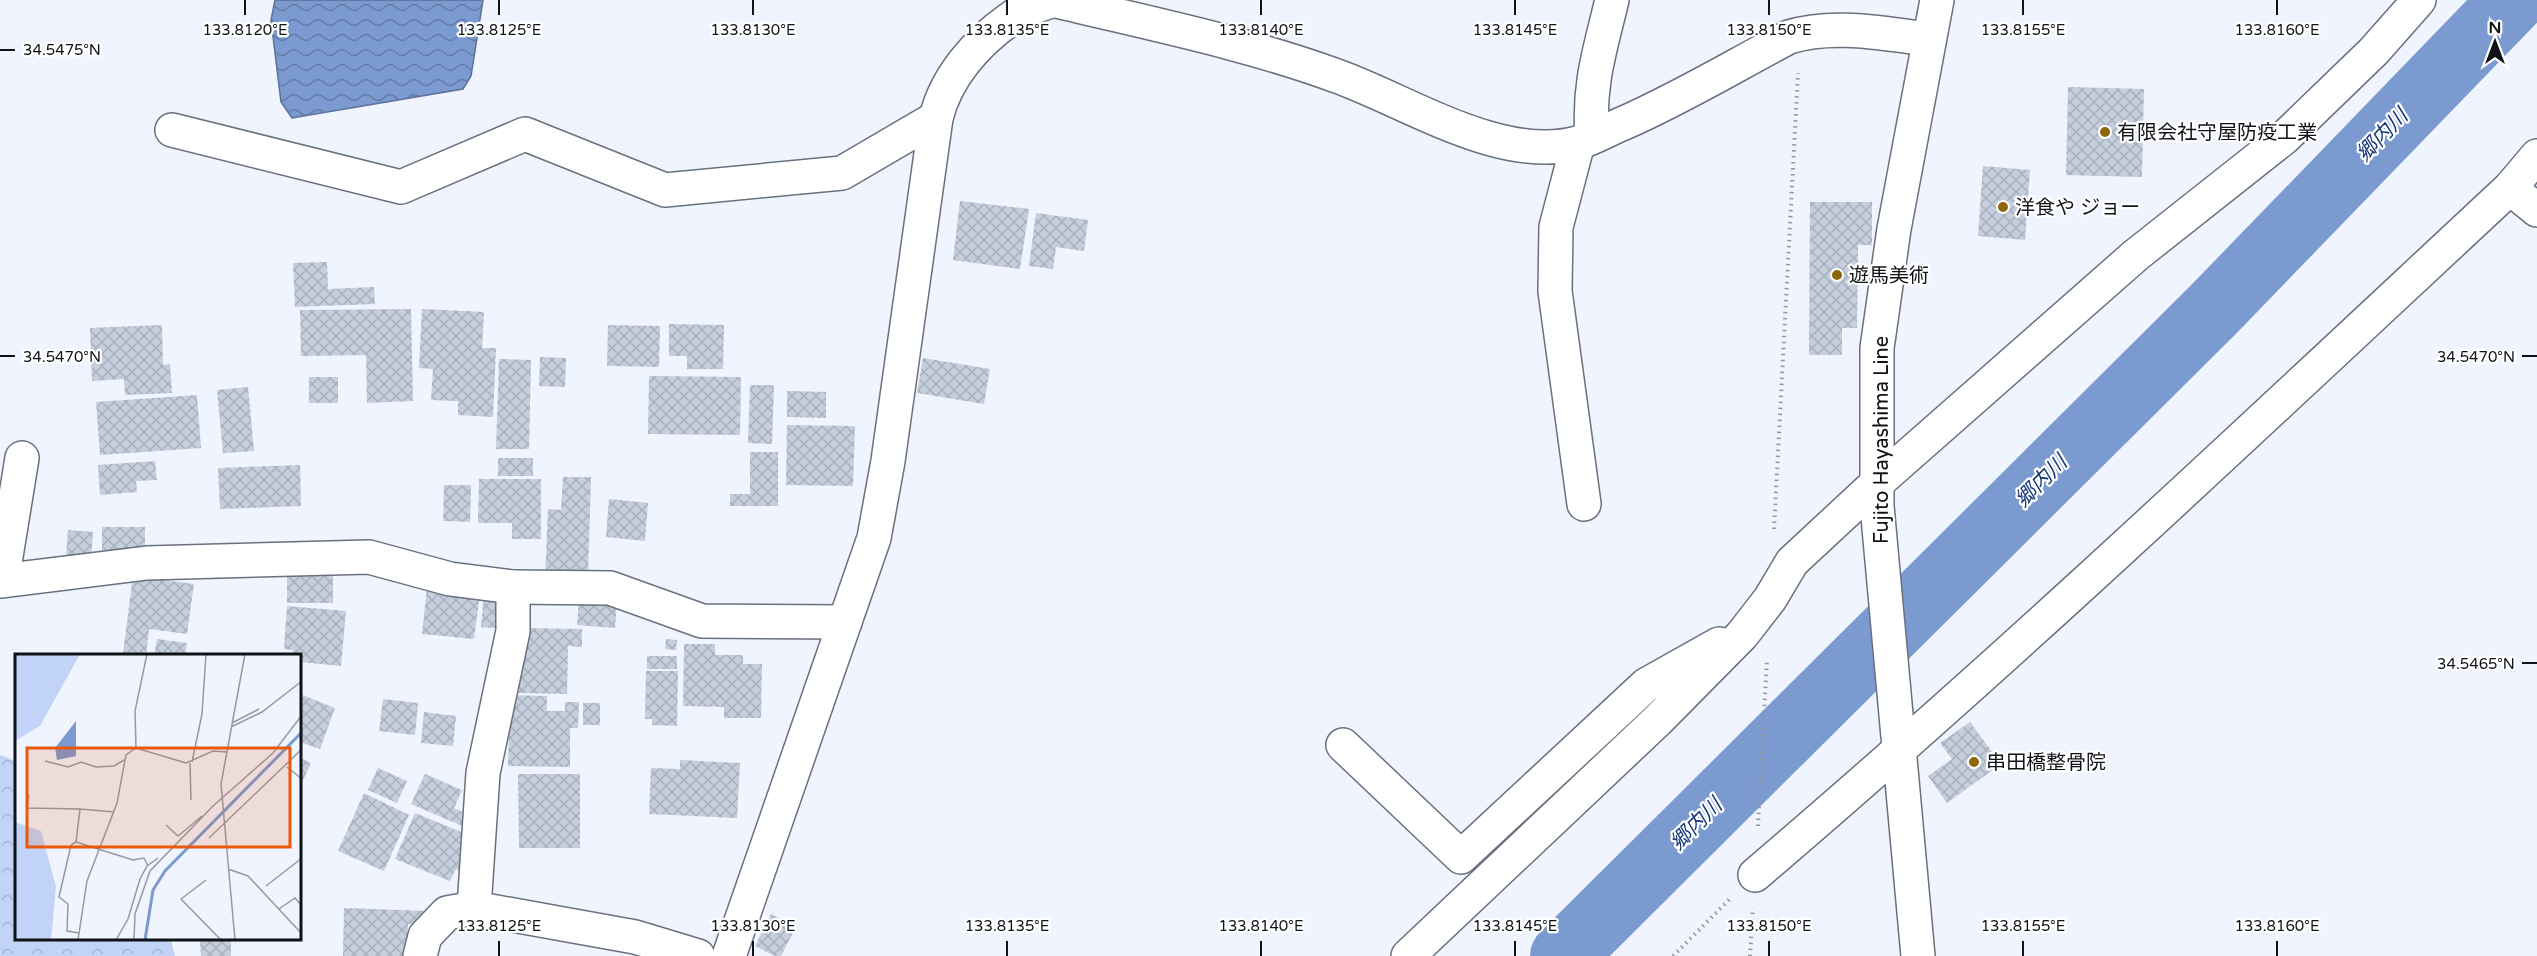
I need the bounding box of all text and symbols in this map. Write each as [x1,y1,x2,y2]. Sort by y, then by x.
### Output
north arrow [2465,12,2525,72]
text: N [2489,18,2501,38]
text: 133.8120°E [202,21,288,39]
text: 133.8125°E [457,21,541,39]
text: 133.8130°E [710,21,796,39]
text: 133.8135°E [965,21,1049,39]
text: 133.8140°E [1218,21,1304,39]
text: 133.8145°E [1473,21,1557,39]
text: 133.8150°E [1726,21,1812,39]
text: 133.8155°E [1981,21,2065,39]
text: 133.8160°E [2234,21,2320,39]
text: 34.5475°N [23,41,101,59]
water label: 郷内川 [2351,103,2415,167]
place label: 有限会社守屋防疫工業 [2117,121,2317,145]
marker: 有限会社守屋防疫工業 [2098,125,2112,139]
place label: 洋食や ジョー [2015,196,2140,220]
marker: 洋食や ジョー [1996,200,2010,214]
place label: 遊馬美術 [1849,264,1929,288]
marker: 遊馬美術 [1830,268,1844,282]
street label: Fujito Hayashima Line [1870,336,1894,544]
text: 34.5470°N [23,348,101,366]
text: 34.5470°N [2437,348,2515,366]
water label: 郷内川 [2010,449,2074,512]
inset map [15,654,302,941]
text: 34.5465°N [2437,655,2515,673]
place label: 串田橋整骨院 [1986,751,2106,775]
marker: 串田橋整骨院 [1967,755,1981,769]
water label: 郷内川 [1665,792,1729,855]
text: 133.8125°E [457,917,541,935]
text: 133.8130°E [710,917,796,935]
text: 133.8135°E [965,917,1049,935]
text: 133.8140°E [1218,917,1304,935]
text: 133.8145°E [1473,917,1557,935]
text: 133.8150°E [1726,917,1812,935]
text: 133.8155°E [1981,917,2065,935]
text: 133.8160°E [2234,917,2320,935]

